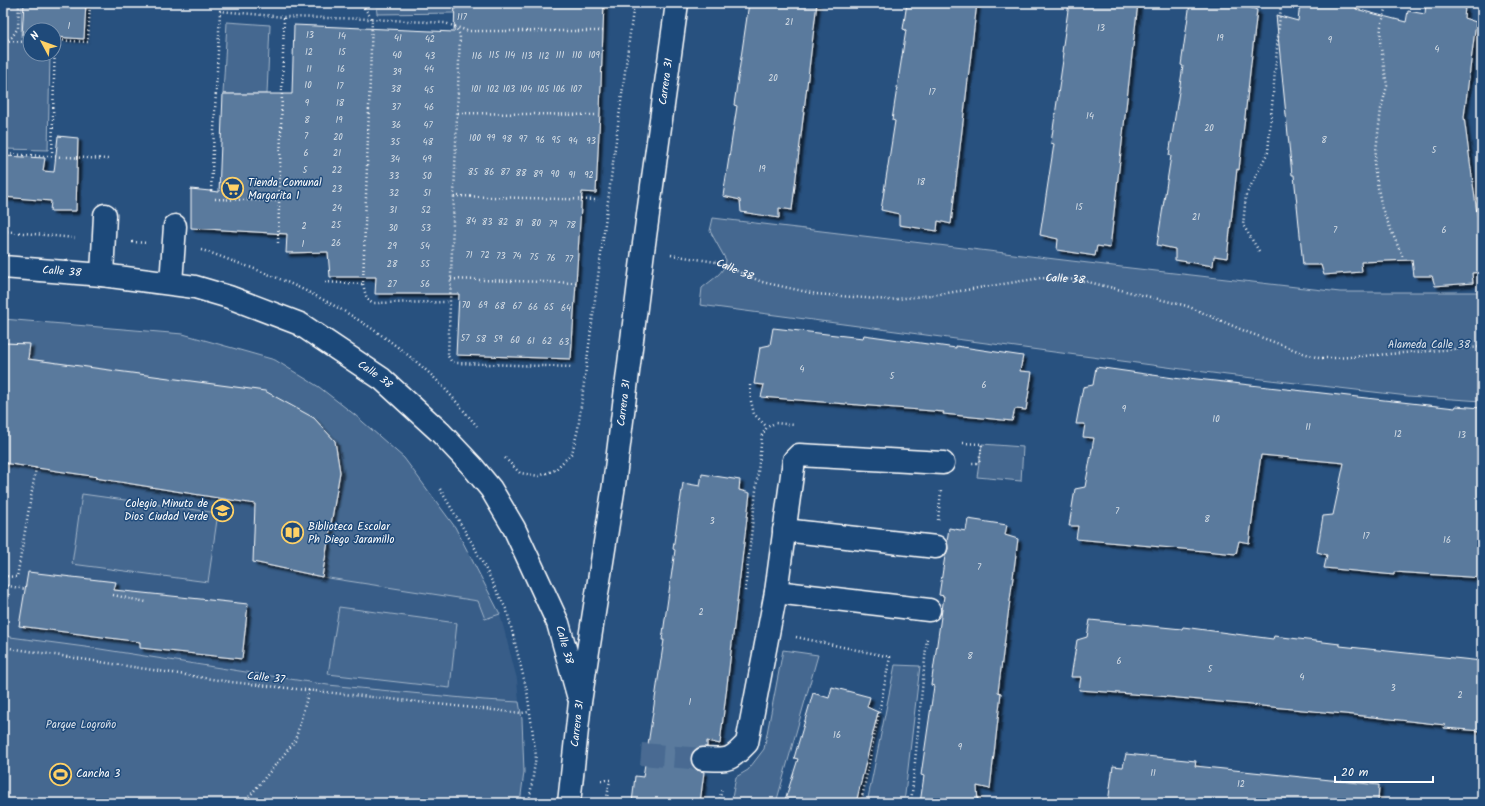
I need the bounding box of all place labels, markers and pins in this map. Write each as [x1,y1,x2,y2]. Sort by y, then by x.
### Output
place label: Tienda Comunal Margarita 1 [248,174,322,205]
supermarket icon: Tienda Comunal Margarita 1 [220,176,246,202]
place label: Colegio Minuto de Dios Ciudad Verde [124,495,208,526]
school or university icon: Colegio Minuto de Dios Ciudad Verde [210,497,236,523]
place label: Biblioteca Escolar Ph Diego Jaramillo [308,518,394,549]
library icon: Biblioteca Escolar Ph Diego Jaramillo [279,520,305,546]
sports icon: Cancha 3 [48,761,74,787]
place label: Cancha 3 [76,765,120,783]

